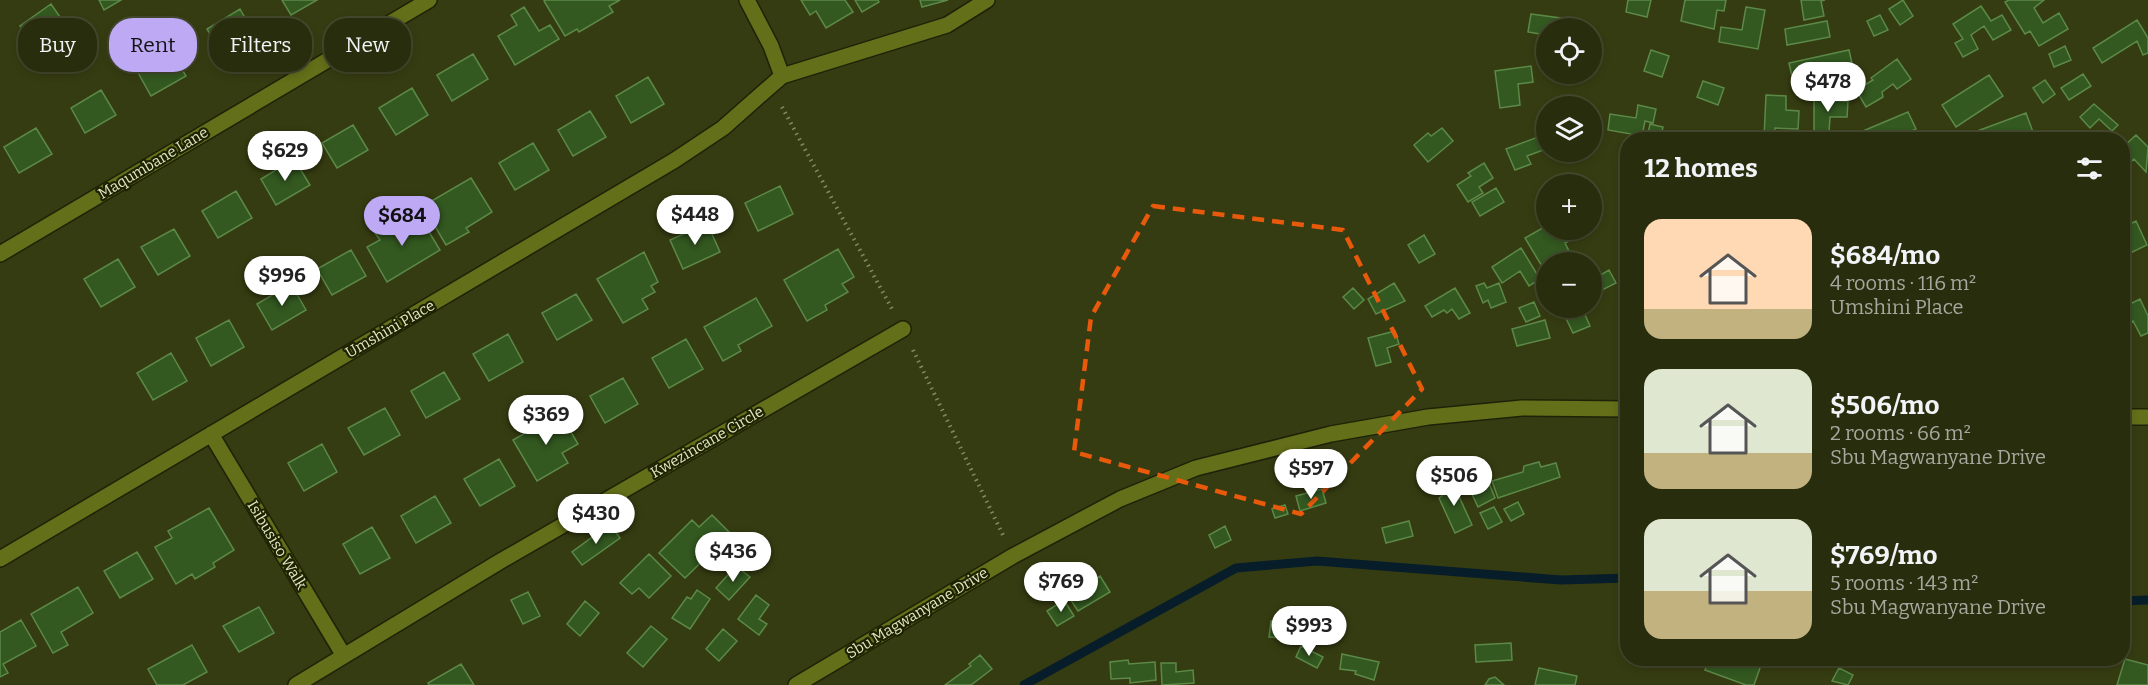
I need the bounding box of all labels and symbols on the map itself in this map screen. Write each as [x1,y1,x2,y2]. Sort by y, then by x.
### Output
pin: $478 [1792,62,1864,113]
street label: Maqumbane Lane [95,123,211,203]
pin: $629 [249,131,321,182]
pin: $448 [659,195,731,246]
pin: $684 [366,196,438,247]
pin: $996 [246,256,318,307]
street label: Umshini Place [342,296,438,362]
pin: $369 [510,395,582,446]
street label: Kwezincane Circle [647,402,767,482]
pin: $597 [1275,449,1347,500]
pin: $506 [1418,456,1490,507]
pin: $430 [560,494,632,545]
street label: Isibusiso Walk [243,497,311,593]
pin: $436 [697,532,769,583]
pin: $769 [1025,562,1097,613]
street label: Sbu Magwanyane Drive [843,564,991,662]
pin: $993 [1273,606,1345,657]

